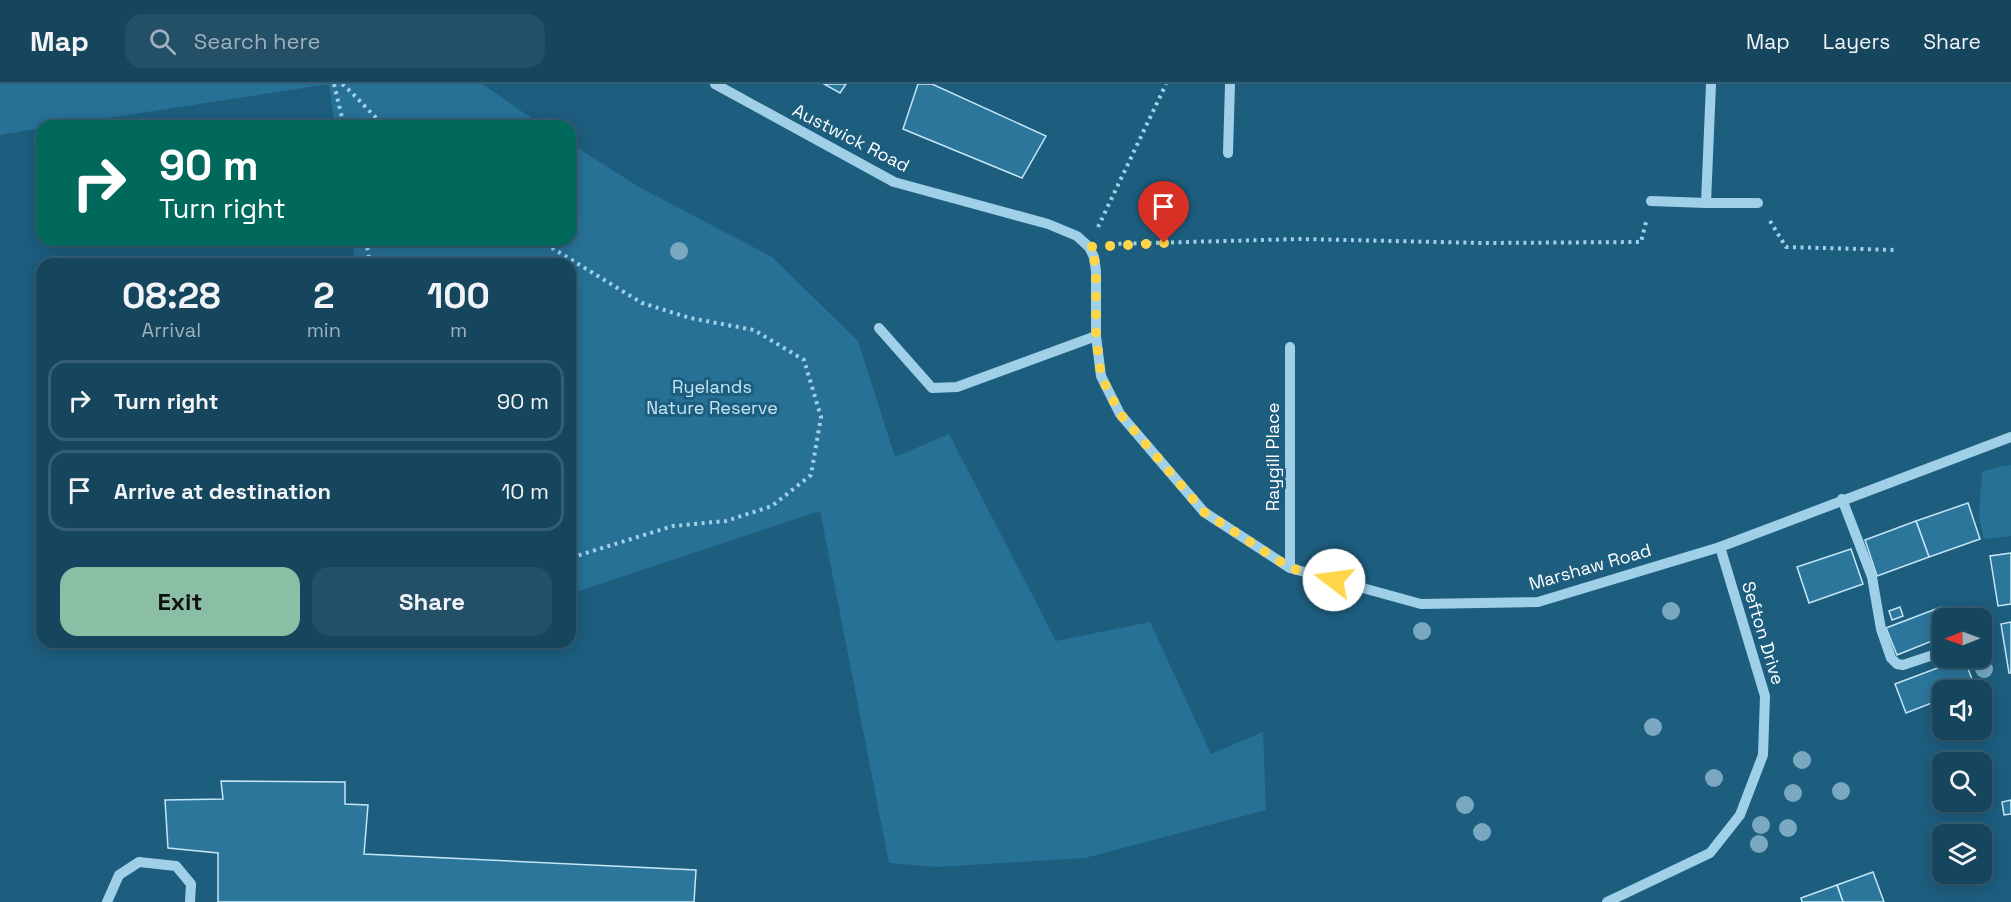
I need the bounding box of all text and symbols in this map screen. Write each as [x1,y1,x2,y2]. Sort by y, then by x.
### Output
search box [125,14,545,68]
text: Map [30,23,89,59]
icon: search [146,25,179,58]
text: Search here [194,27,321,55]
text: Map [1746,28,1790,55]
text: Layers [1823,28,1890,55]
text: Share [1923,28,1981,55]
street label: Austwick Road [789,98,913,177]
text: 90 m [159,139,259,192]
icon: right [60,144,138,222]
pin [1138,181,1189,243]
icon: arrive [1147,190,1180,223]
text: Turn right [159,191,286,226]
text: 08:28 [122,273,221,319]
text: 2 [313,273,335,319]
text: 100 [427,273,490,319]
text: Arrival [142,317,201,343]
text: min [307,317,341,343]
text: m [450,317,467,343]
park label: Ryelands Nature Reserve [646,375,778,419]
icon: right [63,384,96,417]
text: Turn right [114,387,219,415]
text: 90 m [497,387,549,415]
street label: Raygill Place [1261,403,1284,511]
icon: arrive [63,474,96,507]
text: Arrive at destination [114,477,331,505]
text: 10 m [501,477,549,505]
street label: Marshaw Road [1526,538,1654,595]
position arrow [1302,548,1366,612]
button: Exit [60,567,300,636]
button: Share [312,567,552,636]
street label: Sefton Drive [1737,578,1790,687]
north arrow [1932,608,1992,668]
map controls [1932,608,1992,884]
button: sound [1932,680,1992,740]
button: search [1932,752,1992,812]
button: layers [1932,824,1992,884]

